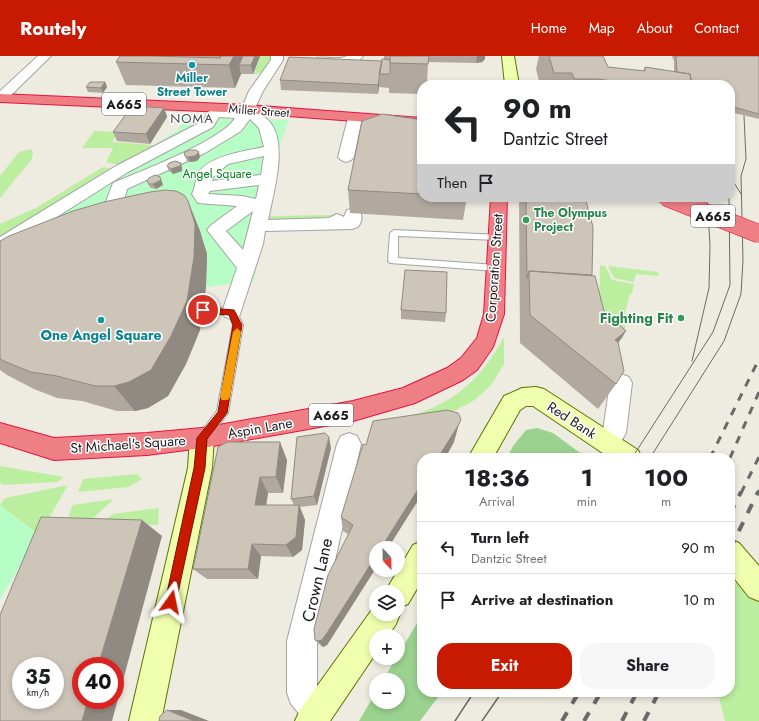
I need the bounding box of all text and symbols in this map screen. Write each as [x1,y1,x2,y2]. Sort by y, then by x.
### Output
text: Routely [20,15,86,42]
text: Home [531,18,567,38]
text: Map [589,18,615,38]
text: About [637,18,672,38]
text: Contact [694,18,739,38]
marker: Miller Street Tower [187,60,197,70]
place label: Miller Street Tower [157,69,227,101]
text: 90 m [503,88,572,129]
road number: A665 [102,93,146,115]
icon: left [437,96,489,148]
street label: Miller Street [228,100,290,122]
district label: NOMA [170,109,214,128]
text: Dantzic Street [503,126,608,152]
park label: Angel Square [182,165,252,183]
text: Then [437,172,467,194]
icon: arrive [475,172,497,194]
place label: The Olympus Project [534,204,608,236]
road number: A665 [691,205,735,227]
street label: Corporation Street [480,212,508,323]
marker: The Olympus Project [521,215,531,225]
pin [186,293,220,327]
icon: arrive [192,299,214,321]
place label: Fighting Fit [600,308,674,328]
marker: Fighting Fit [676,313,686,323]
marker: One Angel Square [96,315,106,325]
place label: One Angel Square [40,325,162,345]
street label: Red Bank [543,397,601,444]
road number: A665 [309,404,353,426]
street label: Aspin Lane [226,412,294,444]
street label: St Michael's Square [70,430,186,458]
text: 18:36 [464,460,530,495]
text: 1 [581,460,593,495]
text: 100 [644,460,688,495]
text: Arrival [479,492,515,511]
text: min [577,492,597,511]
text: m [661,492,671,511]
text: Turn left [471,527,529,549]
street label: Crown Lane [296,535,338,624]
icon: left [437,537,459,559]
text: 90 m [681,537,715,559]
north arrow [369,541,405,577]
map controls [369,541,405,709]
text: Dantzic Street [471,549,547,568]
position arrow [150,581,192,623]
button: layers [369,585,405,621]
icon: arrive [437,589,459,611]
text: Arrive at destination [471,589,613,611]
text: 10 m [683,589,715,611]
button: + [369,629,405,665]
button: Exit [437,643,572,689]
button: Share [580,643,715,689]
speed limit sign: 40 [72,657,124,709]
text: 35 [25,663,51,692]
button: − [369,673,405,709]
text: km/h [27,685,49,700]

